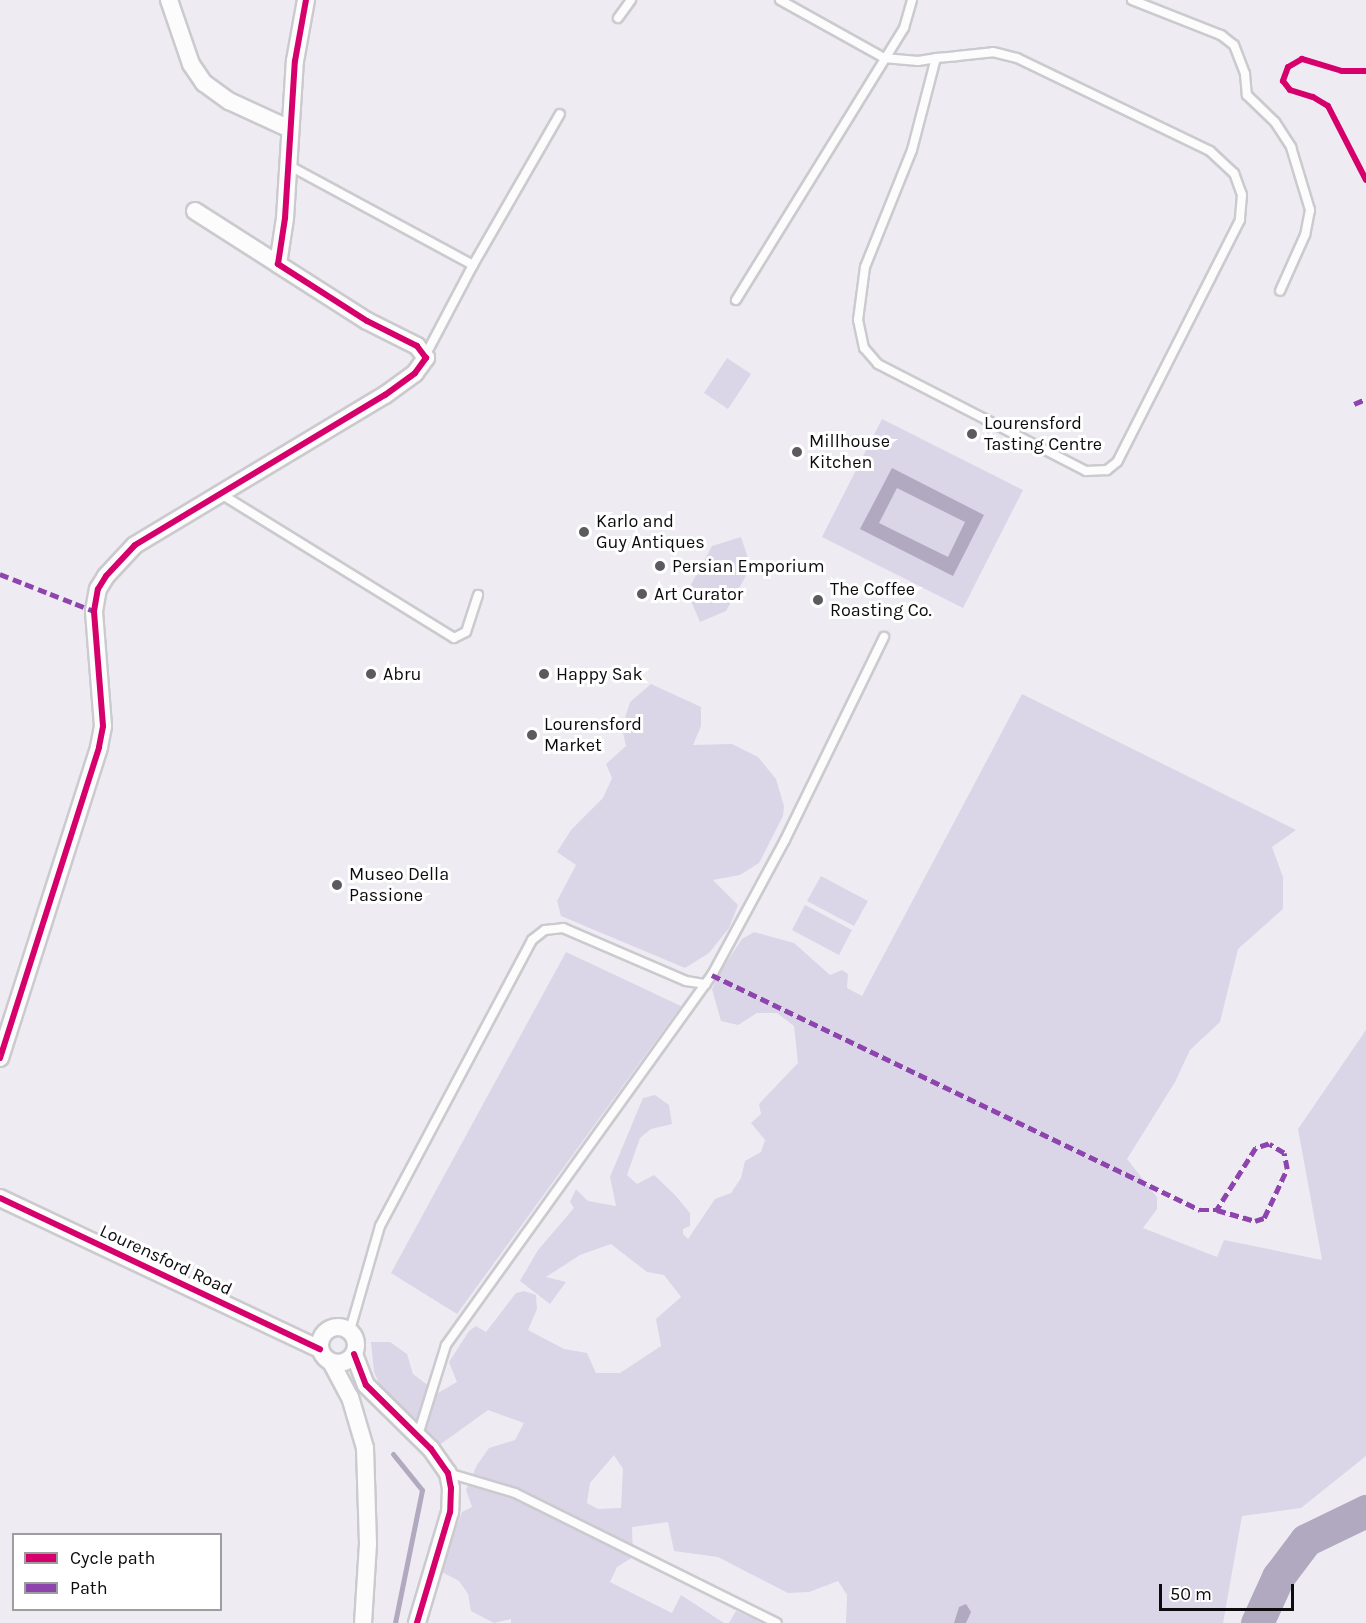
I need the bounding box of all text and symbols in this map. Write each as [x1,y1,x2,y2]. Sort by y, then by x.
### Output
place label: Lourensford Tasting Centre [984,413,1102,456]
marker: Lourensford Tasting Centre [965,427,979,441]
place label: Millhouse Kitchen [809,431,890,474]
marker: Millhouse Kitchen [790,445,804,459]
place label: Karlo and Guy Antiques [596,511,705,554]
marker: Karlo and Guy Antiques [577,525,591,539]
place label: Persian Emporium [672,555,825,577]
marker: Persian Emporium [653,559,667,573]
place label: The Coffee Roasting Co. [830,579,932,622]
place label: Art Curator [654,583,743,605]
marker: Art Curator [635,587,649,601]
marker: The Coffee Roasting Co. [811,593,825,607]
place label: Abru [383,663,421,685]
place label: Happy Sak [556,663,643,685]
marker: Abru [364,667,378,681]
marker: Happy Sak [537,667,551,681]
place label: Lourensford Market [544,714,642,756]
marker: Lourensford Market [525,728,539,742]
place label: Museo Della Passione [349,864,449,906]
marker: Museo Della Passione [330,878,344,892]
street label: Lourensford Road [96,1220,236,1300]
legend [12,1533,222,1611]
text: Cycle path [70,1547,155,1569]
scale bar [1162,1572,1297,1610]
text: Path [70,1577,108,1599]
text: 50 m [1170,1583,1212,1605]

